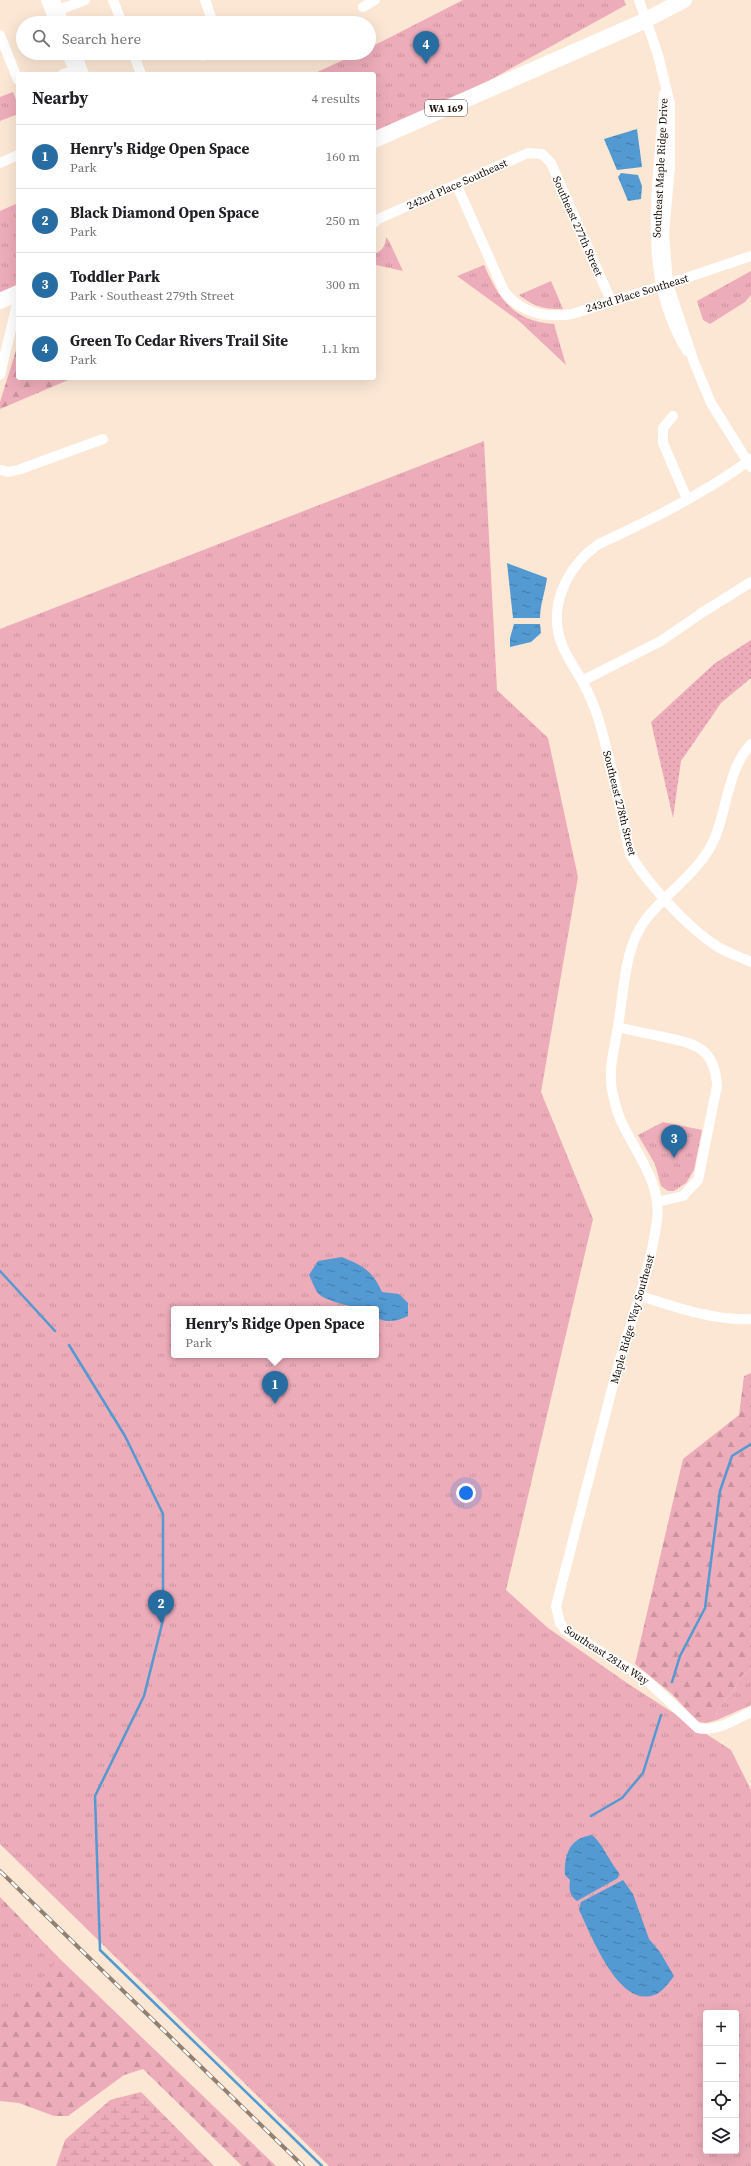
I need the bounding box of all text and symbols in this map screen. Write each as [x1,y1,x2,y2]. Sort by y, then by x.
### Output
search box [16,16,376,60]
icon: search [30,27,52,49]
text: Search here [62,28,141,49]
pin: 4 [413,31,439,64]
text: Nearby [32,86,88,110]
text: 4 results [312,90,360,107]
street label: Southeast Maple Ridge Drive [649,97,672,238]
road number: WA 169 [425,100,467,116]
text: Henry's Ridge Open Space [70,138,249,159]
text: 1 [41,148,49,165]
text: 160 m [326,148,360,165]
street label: 242nd Place Southeast [405,155,510,213]
text: Park [70,159,97,176]
street label: Southeast 277th Street [549,174,607,279]
text: Black Diamond Open Space [70,202,259,223]
text: 2 [41,212,49,229]
text: 250 m [326,212,360,229]
text: Park [70,223,97,240]
text: Toddler Park [70,266,160,287]
street label: 243rd Place Southeast [584,271,691,316]
text: 3 [41,276,49,293]
text: 300 m [326,276,360,293]
text: Park · Southeast 279th Street [70,287,234,304]
text: Green To Cedar Rivers Trail Site [70,330,288,351]
text: 4 [41,340,49,357]
text: 1.1 km [321,340,360,357]
text: Park [70,351,97,368]
street label: Southeast 278th Street [599,749,640,858]
pin: 3 [661,1125,687,1158]
street label: Maple Ridge Way Southeast [607,1252,658,1386]
popup [171,1306,379,1358]
text: Henry's Ridge Open Space [185,1313,365,1334]
text: Park [185,1334,212,1351]
pin: 1 [262,1371,288,1404]
your location [456,1483,476,1503]
pin: 2 [148,1590,174,1623]
street label: Southeast 281st Way [561,1622,652,1689]
map controls [703,2010,739,2154]
button: + [703,2010,739,2046]
button: − [703,2046,739,2082]
button: locate [703,2082,739,2118]
button: layers [703,2118,739,2154]

